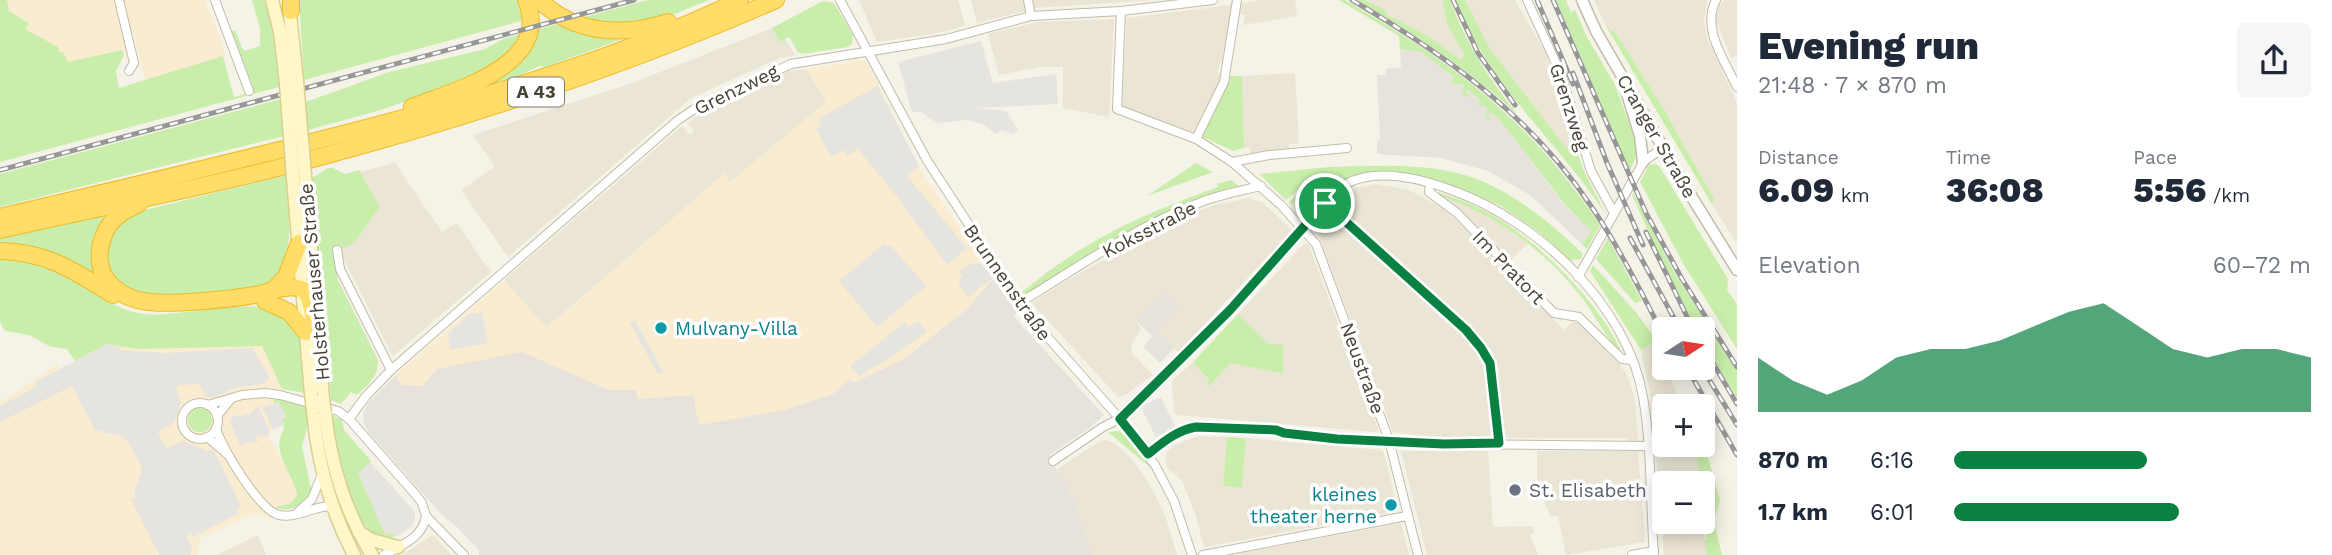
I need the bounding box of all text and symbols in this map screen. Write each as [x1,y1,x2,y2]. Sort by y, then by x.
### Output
button: share [2237,23,2311,97]
text: Evening run [1758,24,1979,68]
street label: Grenzweg [690,59,783,120]
street label: Grenzweg [1545,60,1595,155]
street label: Cranger Straße [1612,70,1701,202]
text: 21:48 · 7 × 870 m [1758,72,1947,99]
road number: A 43 [508,78,564,106]
text: Distance [1758,146,1839,169]
text: Time [1946,146,1991,169]
text: Pace [2133,146,2177,169]
text: 6.09 [1758,169,1834,211]
text: 36:08 [1946,169,2044,211]
text: 5:56 [2133,169,2206,211]
pin [1295,173,1355,233]
street label: Holsterhauser Straße [294,182,335,381]
icon: arrive [1306,184,1344,222]
text: km [1834,184,1870,207]
text: /km [2206,184,2250,207]
street label: Koksstraße [1098,196,1200,263]
street label: Brunnenstraße [959,220,1056,345]
street label: Im Pratort [1468,226,1550,309]
text: Elevation [1758,252,1861,279]
text: 60–72 m [2213,252,2311,279]
place label: Mulvany-Villa [675,317,798,340]
north arrow [1652,317,1715,380]
map controls [1652,317,1715,534]
street label: Neustraße [1335,319,1390,417]
marker: Mulvany-Villa [653,320,669,336]
button: + [1652,394,1715,457]
text: 870 m [1758,447,1828,474]
text: 6:16 [1870,447,1914,474]
button: − [1652,471,1715,534]
place label: St. Elisabeth [1529,479,1647,502]
marker: St. Elisabeth [1507,482,1523,498]
place label: kleines theater herne [1250,483,1377,528]
marker: kleines theater herne [1383,497,1399,513]
text: 1.7 km [1758,499,1828,526]
text: 6:01 [1870,499,1914,526]

